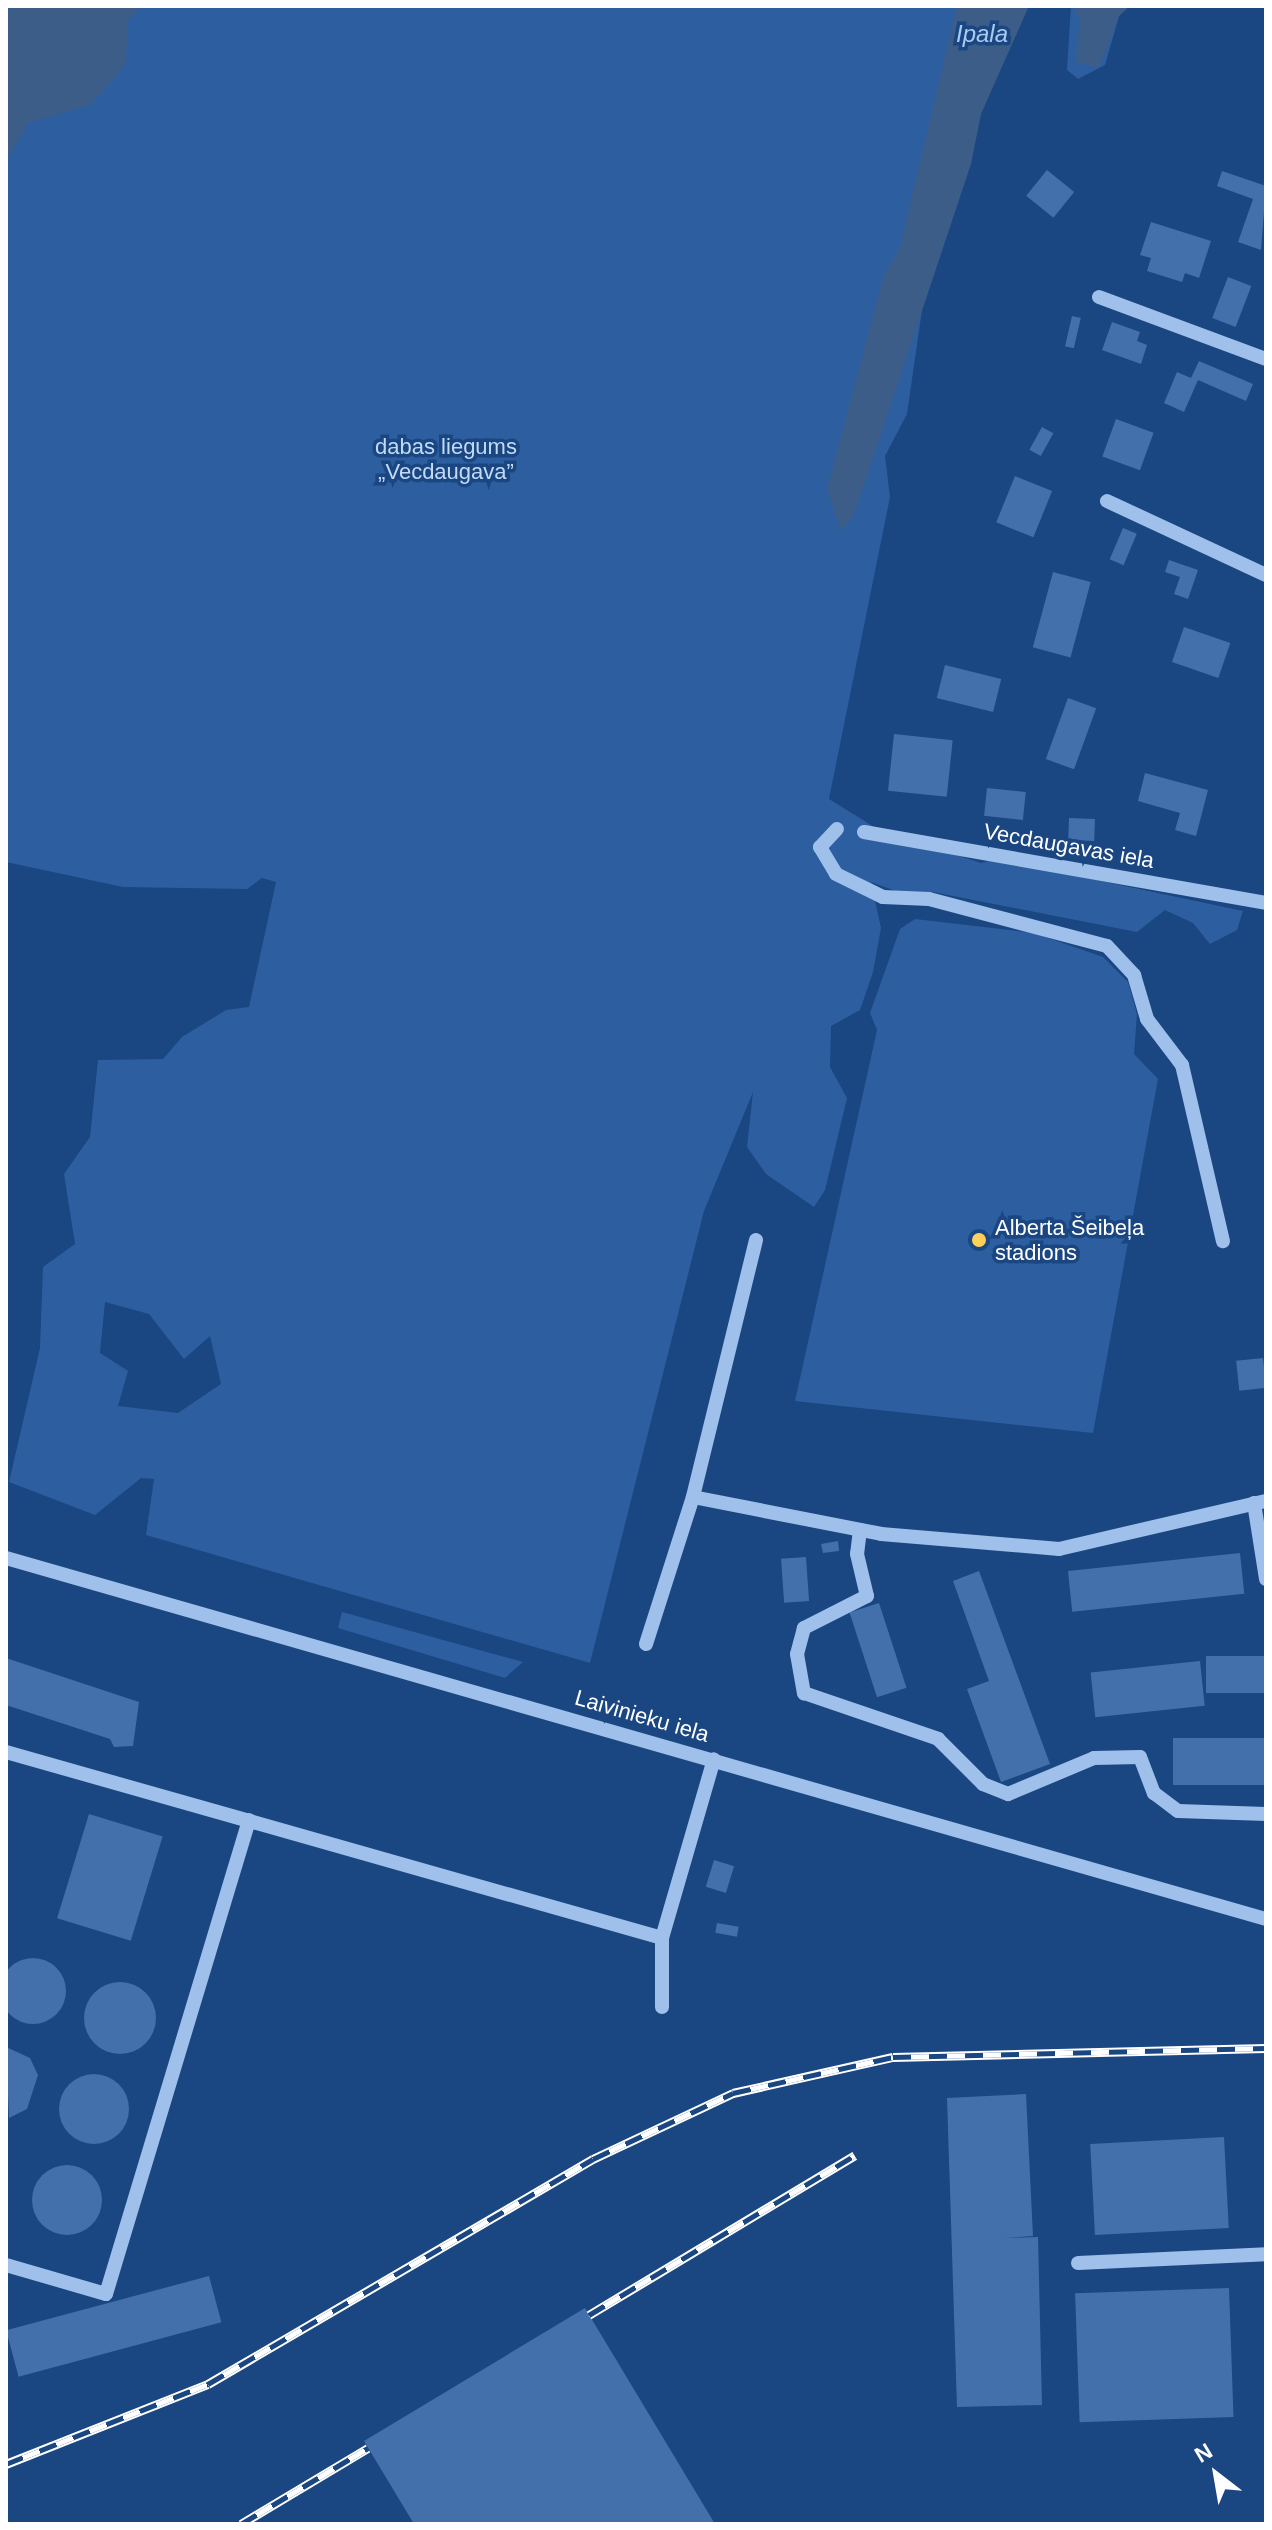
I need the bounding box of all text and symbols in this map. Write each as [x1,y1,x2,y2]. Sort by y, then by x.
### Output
water label: Ipala [956,20,1008,48]
park label: dabas liegums „Vecdaugava” [375,433,517,484]
street label: Vecdaugavas iela [982,818,1156,874]
place label: Alberta Šeibeļa stadions [995,1214,1144,1266]
marker: Alberta Šeibeļa stadions [970,1231,988,1249]
street label: Laivinieku iela [572,1684,712,1748]
north arrow [1176,2434,1256,2514]
text: N [1190,2438,1217,2468]

